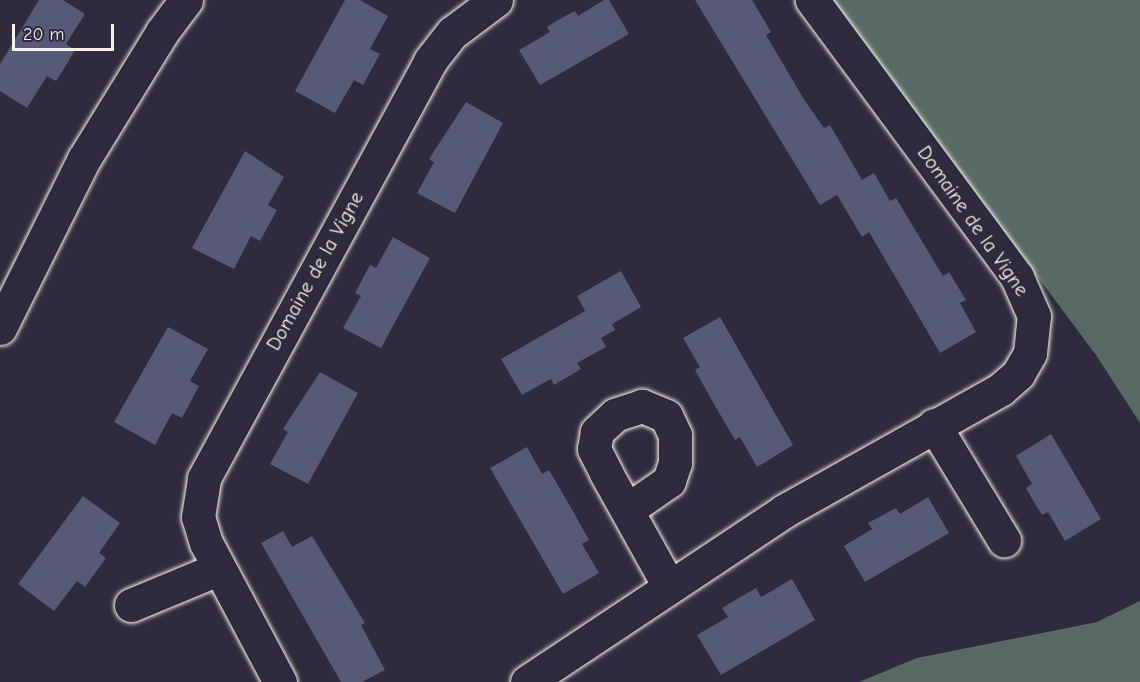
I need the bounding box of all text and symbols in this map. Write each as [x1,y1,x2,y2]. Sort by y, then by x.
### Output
scale bar [15,12,117,50]
text: 20 m [23,24,64,45]
street label: Domaine de la Vigne [912,141,1034,301]
street label: Domaine de la Vigne [261,187,369,355]

